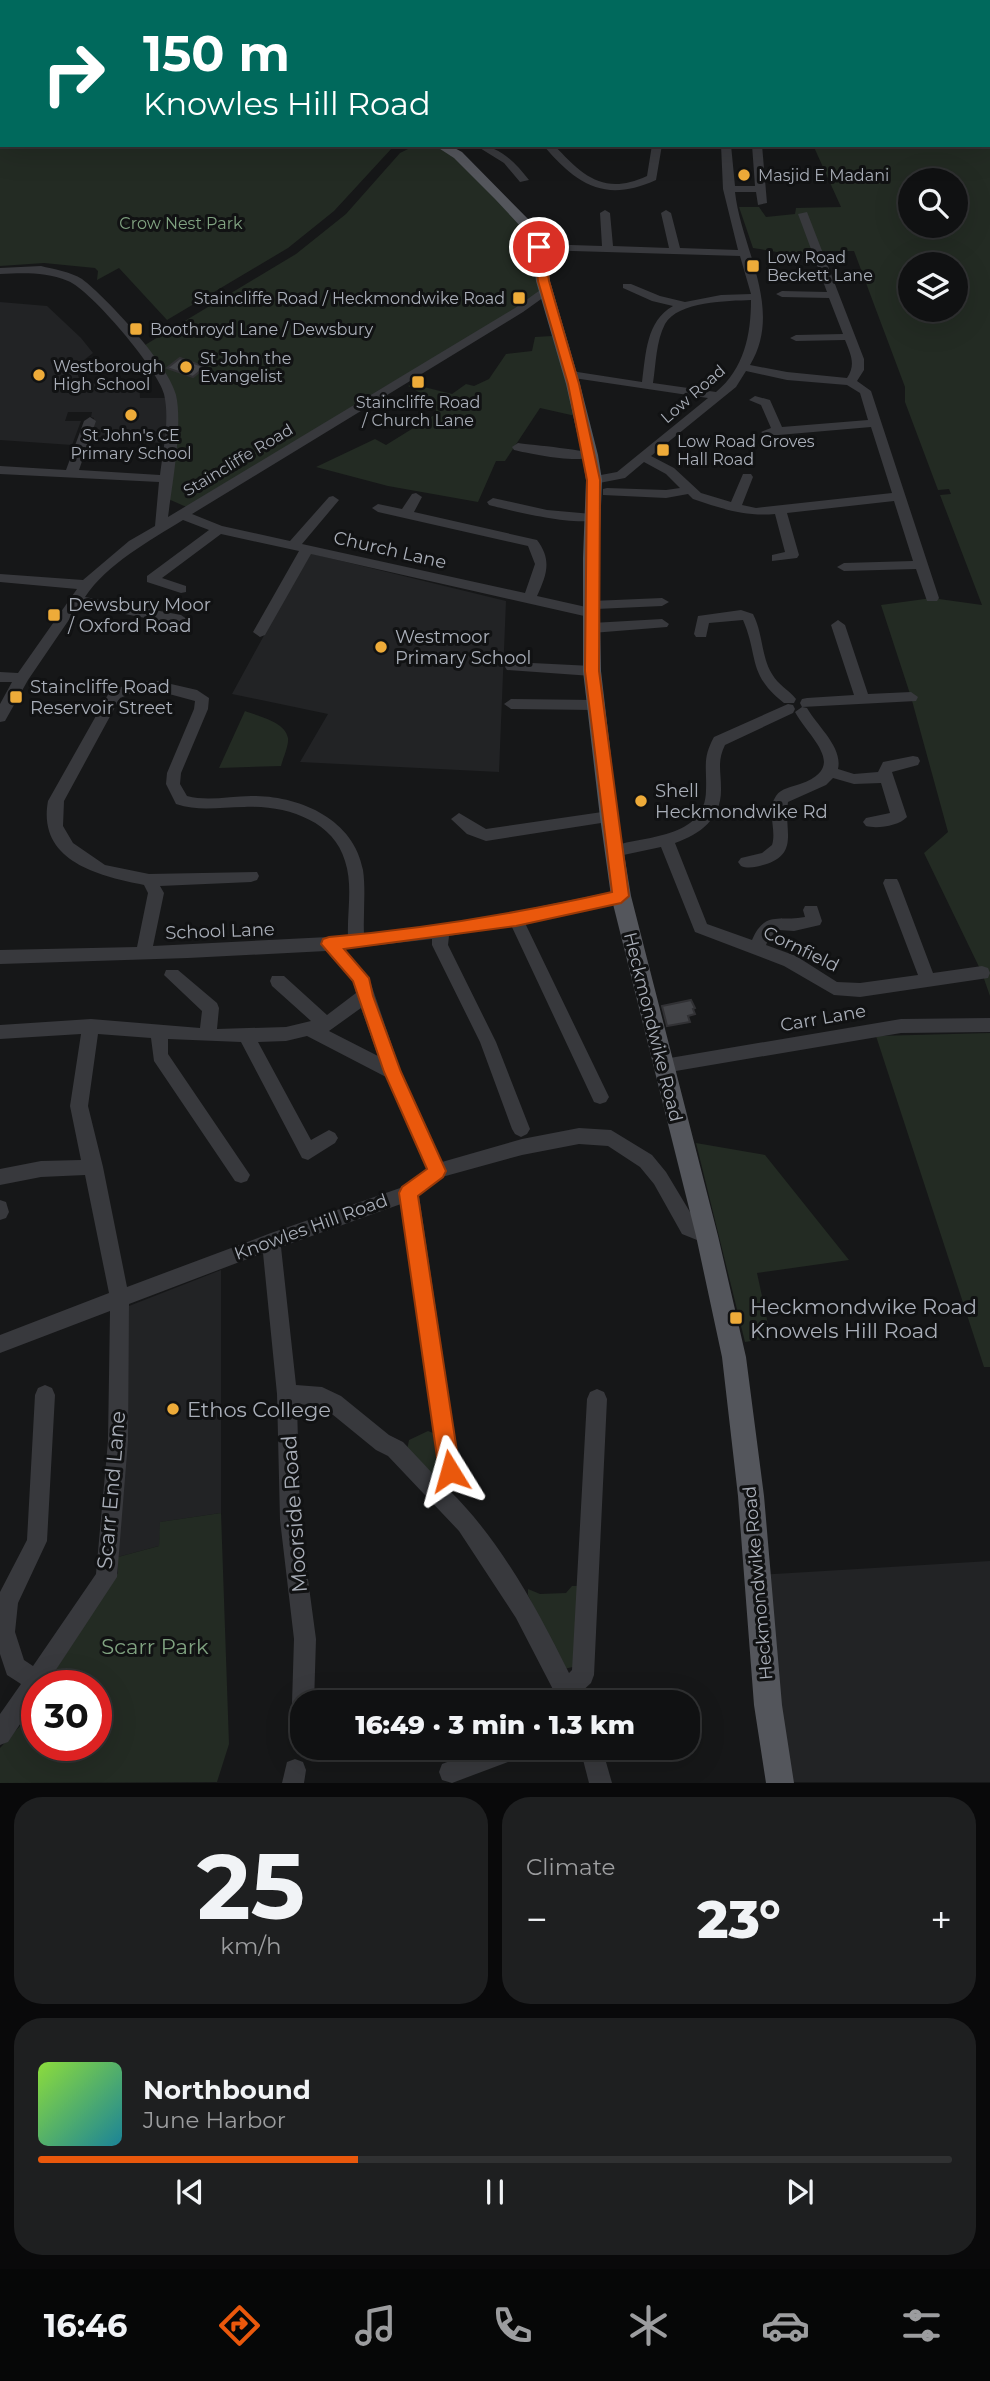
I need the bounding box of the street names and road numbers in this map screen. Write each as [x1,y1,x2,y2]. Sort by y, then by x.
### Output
street label: Low Road [657,361,729,427]
street label: Staincliffe Road [180,420,296,500]
street label: Church Lane [331,526,449,574]
street label: School Lane [165,918,275,944]
street label: Cornfield [759,921,843,977]
street label: Heckmondwike Road [619,930,687,1124]
street label: Carr Lane [778,1000,868,1036]
street label: Knowles Hill Road [231,1189,391,1265]
street label: Scarr End Lane [92,1410,130,1570]
street label: Moorside Road [276,1434,312,1594]
street label: Heckmondwike Road [739,1485,777,1681]

